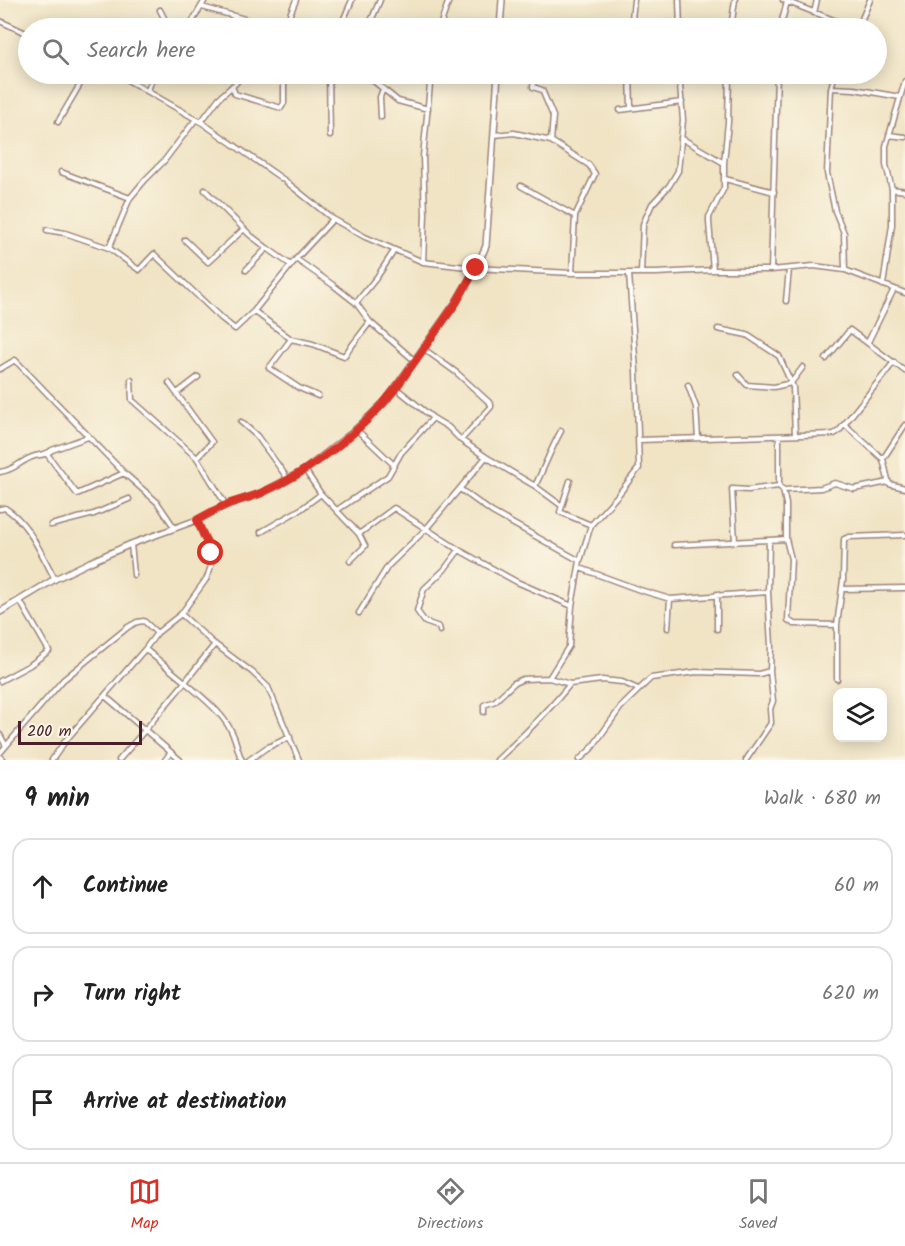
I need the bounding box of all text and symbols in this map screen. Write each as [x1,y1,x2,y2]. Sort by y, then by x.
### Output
search box [18,18,887,84]
text: Search here [87,34,195,69]
icon: search [39,35,72,68]
route end [462,254,488,280]
route start [197,539,223,565]
map controls [833,688,887,742]
button: layers [833,688,887,742]
scale bar [18,718,142,746]
text: 200 m [27,719,71,744]
text: 9 min [24,778,90,820]
text: Walk · 680 m [764,783,881,815]
text: Continue [83,869,168,904]
icon: ahead [26,870,59,903]
text: 60 m [834,870,879,902]
text: Turn right [83,977,181,1012]
icon: right [26,978,59,1011]
text: 620 m [822,978,879,1010]
text: Arrive at destination [83,1085,286,1120]
icon: arrive [26,1086,59,1119]
tab: Map [128,1175,161,1236]
tab: Directions [417,1175,483,1236]
tab: Saved [739,1175,777,1236]

